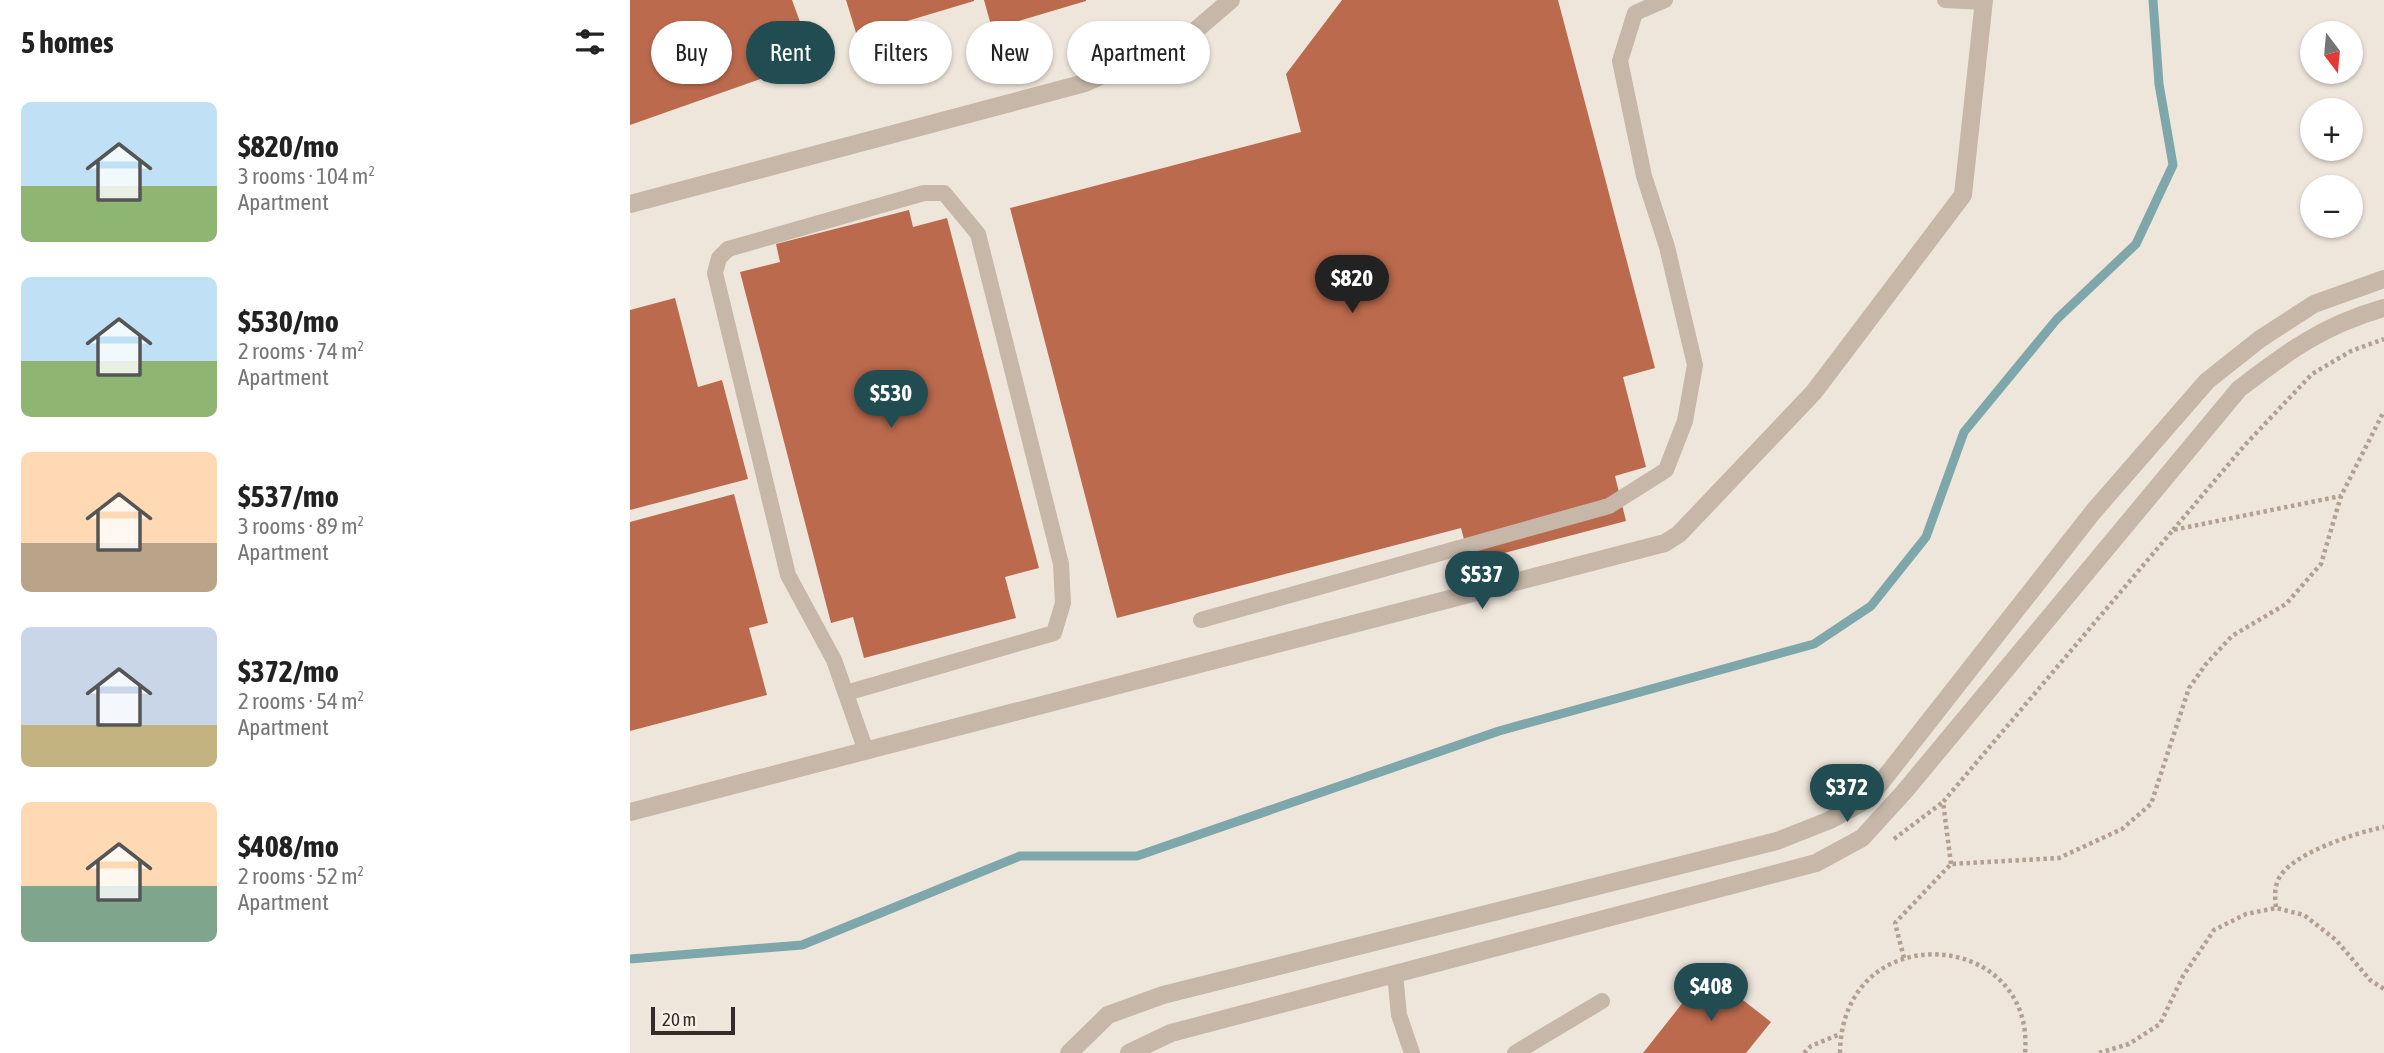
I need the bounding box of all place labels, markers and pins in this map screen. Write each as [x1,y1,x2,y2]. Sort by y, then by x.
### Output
pin: $820 [1311,256,1393,315]
pin: $530 [850,370,932,430]
pin: $537 [1441,552,1523,611]
pin: $372 [1806,764,1888,824]
pin: $408 [1670,964,1752,1023]

